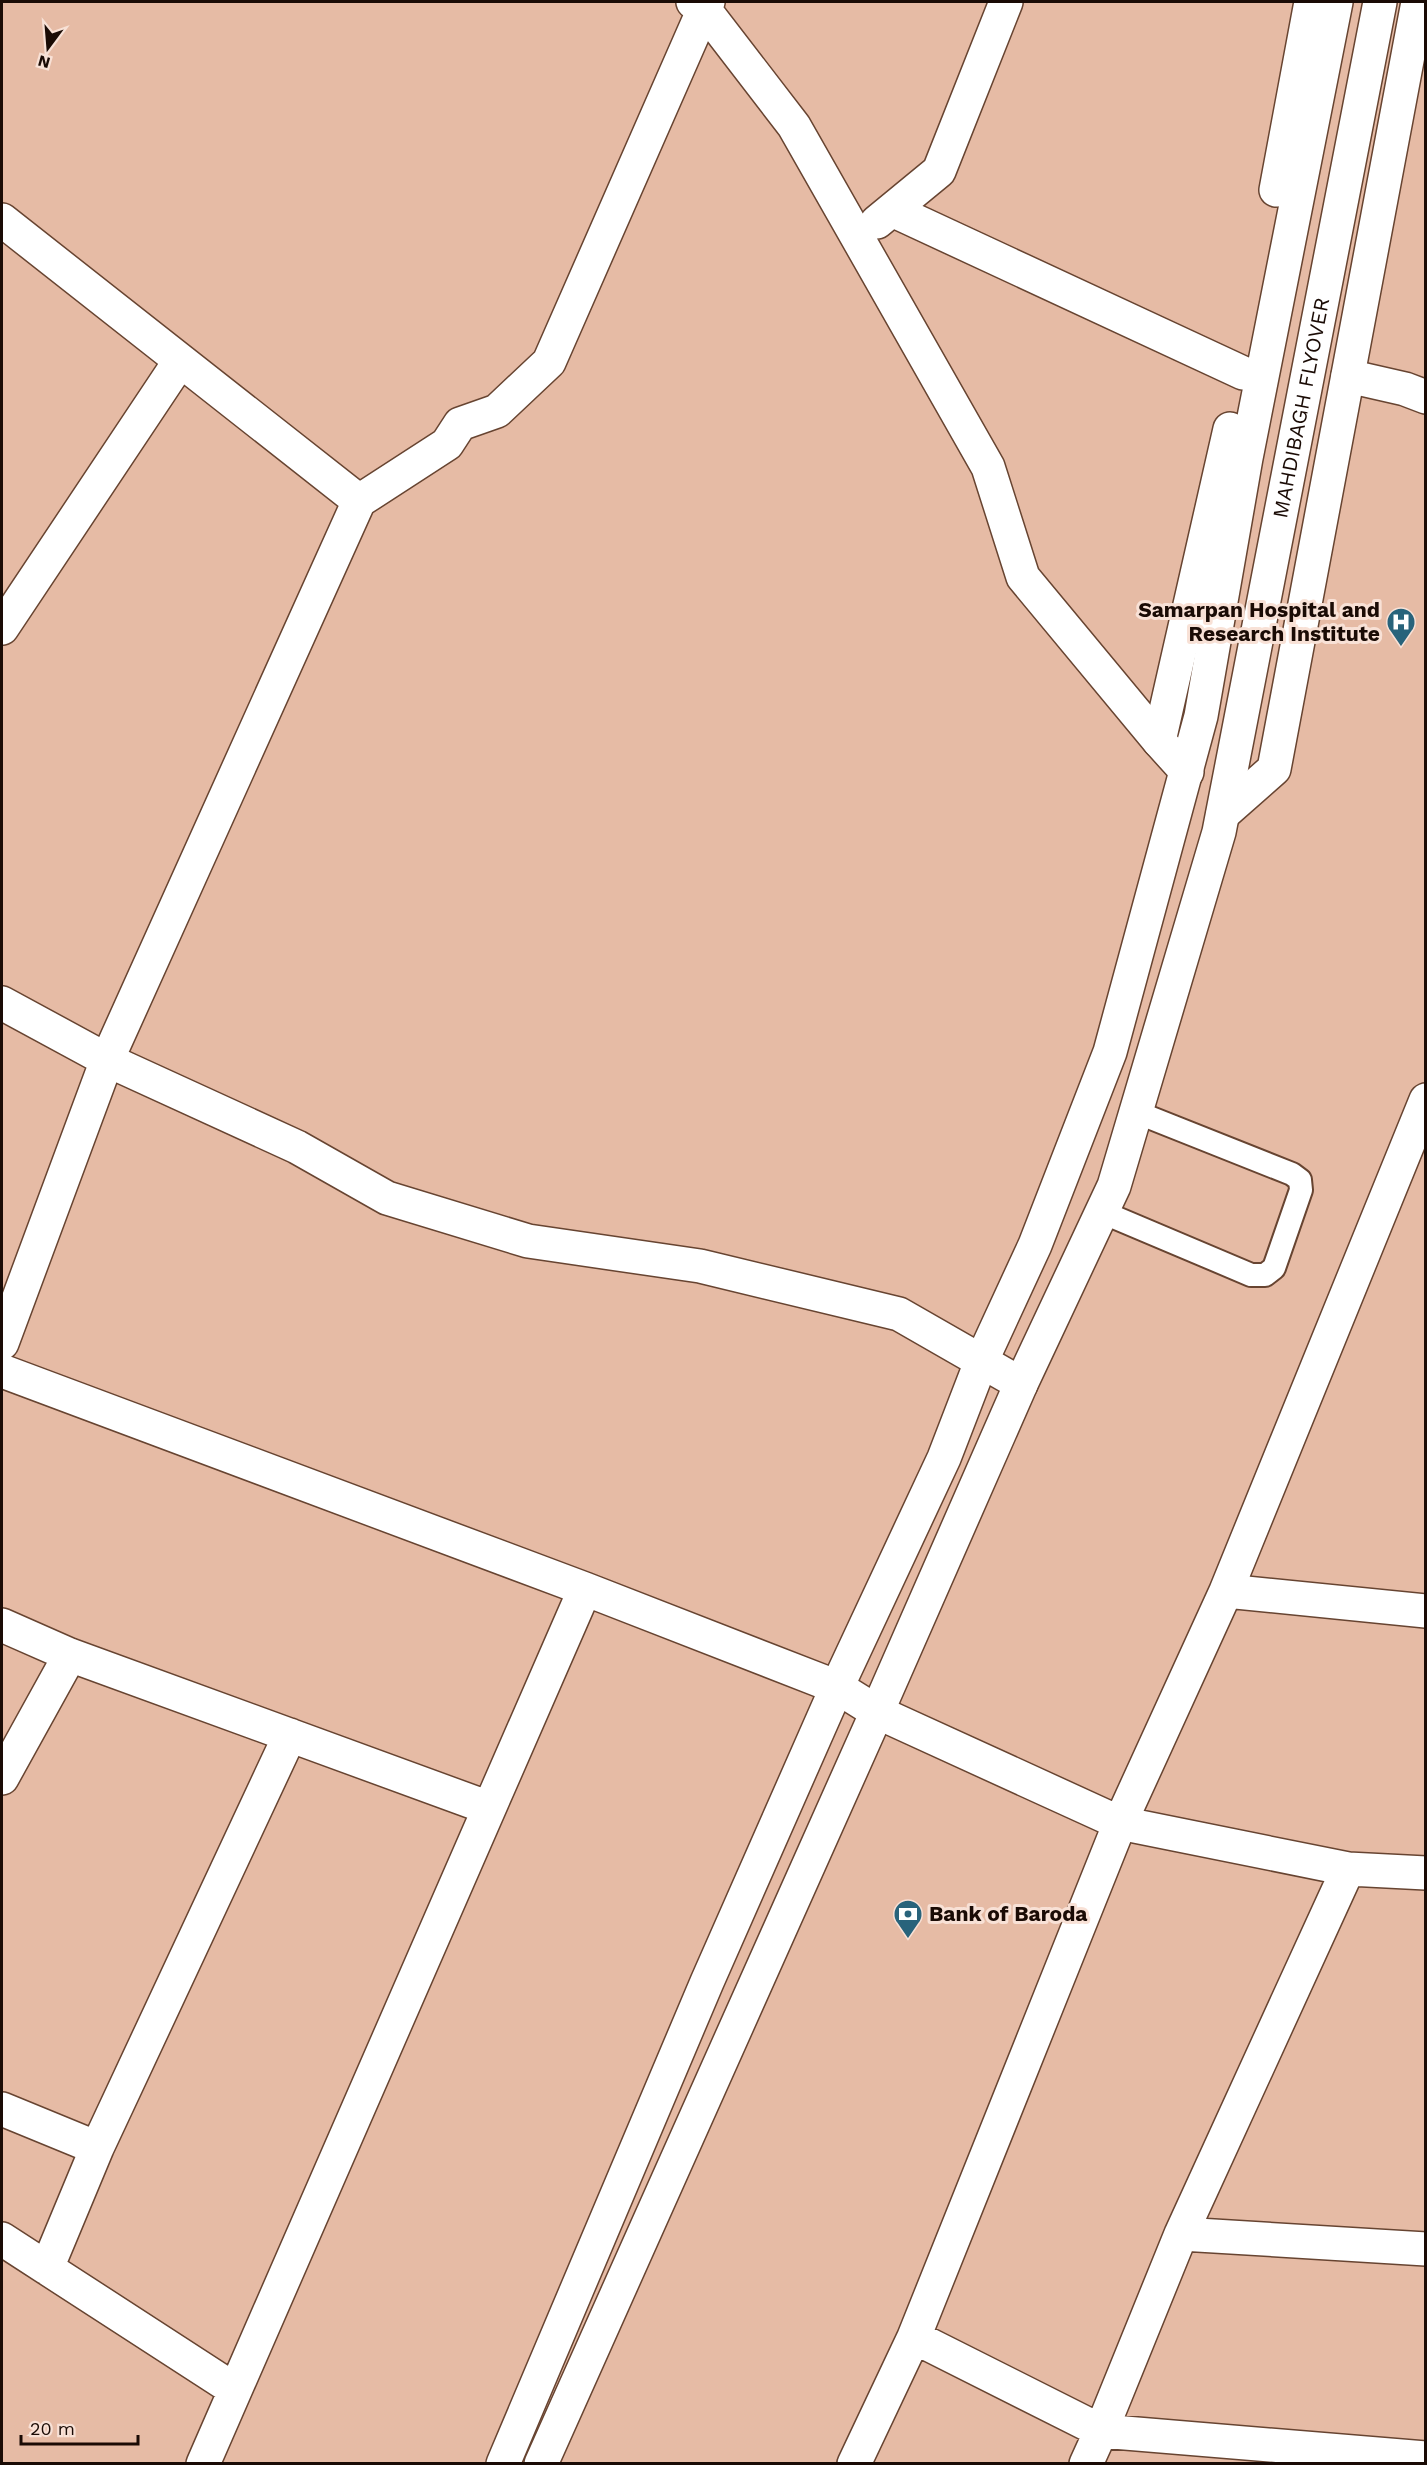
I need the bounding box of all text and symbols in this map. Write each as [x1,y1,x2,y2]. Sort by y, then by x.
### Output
north arrow [18,18,78,78]
text: N [36,51,52,73]
street label: MAHDIBAGH FLYOVER [1267,295,1334,520]
place label: Samarpan Hospital and Research Institute [1138,597,1380,646]
hospital icon: Samarpan Hospital and Research Institute [1385,606,1417,648]
bank icon: Bank of Baroda [892,1898,924,1940]
place label: Bank of Baroda [929,1901,1088,1926]
scale bar [21,2408,138,2446]
text: 20 m [30,2418,75,2439]

